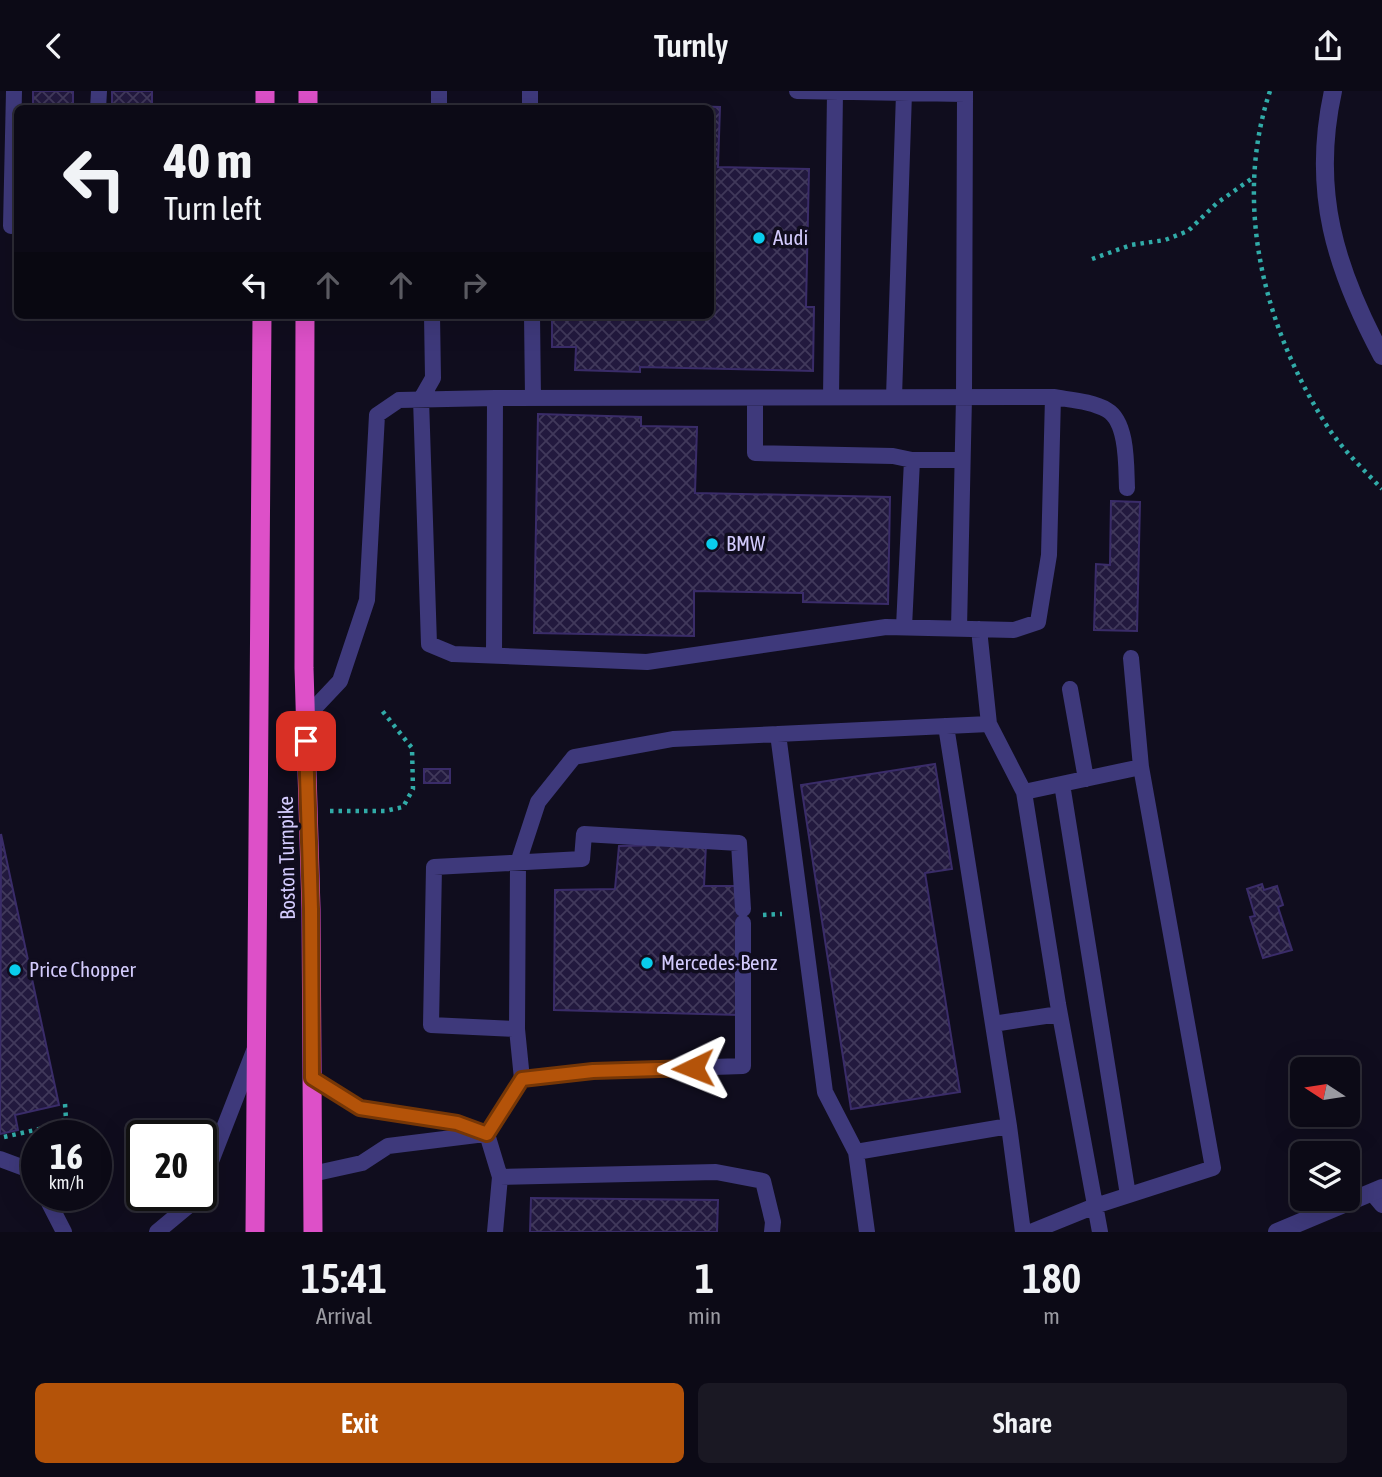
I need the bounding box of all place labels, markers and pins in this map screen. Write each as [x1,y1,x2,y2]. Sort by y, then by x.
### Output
place label: Audi [773,225,808,249]
marker: Audi [751,230,767,246]
place label: BMW [726,531,766,555]
marker: BMW [704,536,720,552]
pin [276,711,336,771]
place label: Mercedes-Benz [661,950,778,974]
marker: Mercedes-Benz [639,955,655,971]
place label: Price Chopper [29,957,136,981]
marker: Price Chopper [7,962,23,978]

